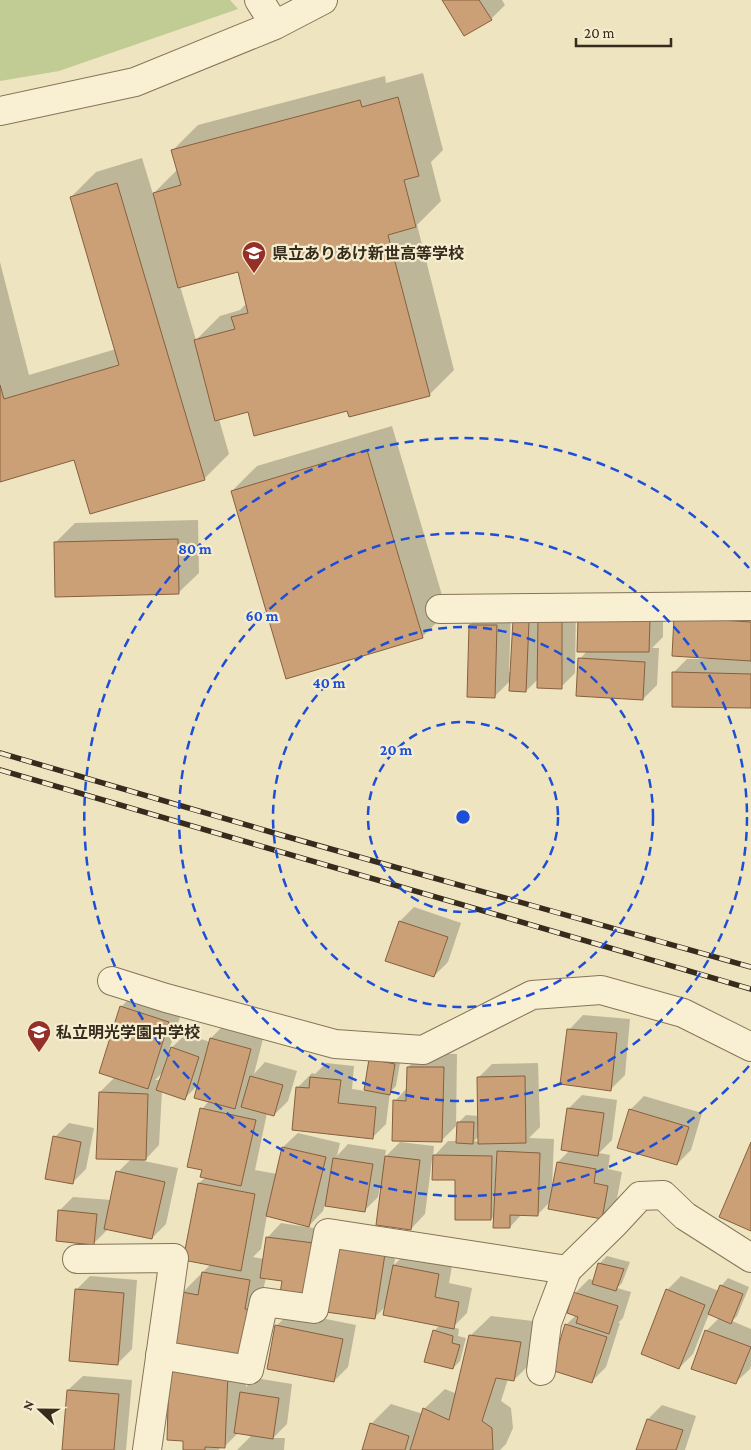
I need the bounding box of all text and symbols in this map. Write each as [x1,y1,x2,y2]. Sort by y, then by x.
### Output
scale bar [576,15,671,47]
text: 20 m [584,25,615,41]
school or university icon: 県立ありあけ新世高等学校 [241,240,267,274]
place label: 県立ありあけ新世高等学校 [272,245,464,262]
text: 80 m [178,541,212,557]
text: 60 m [246,608,279,624]
text: 40 m [313,675,346,691]
text: 20 m [380,742,412,758]
centre of rings [454,808,472,826]
school or university icon: 私立明光学園中学校 [26,1019,52,1053]
place label: 私立明光学園中学校 [56,1024,200,1041]
north arrow [15,1385,65,1435]
text: N [19,1397,37,1413]

